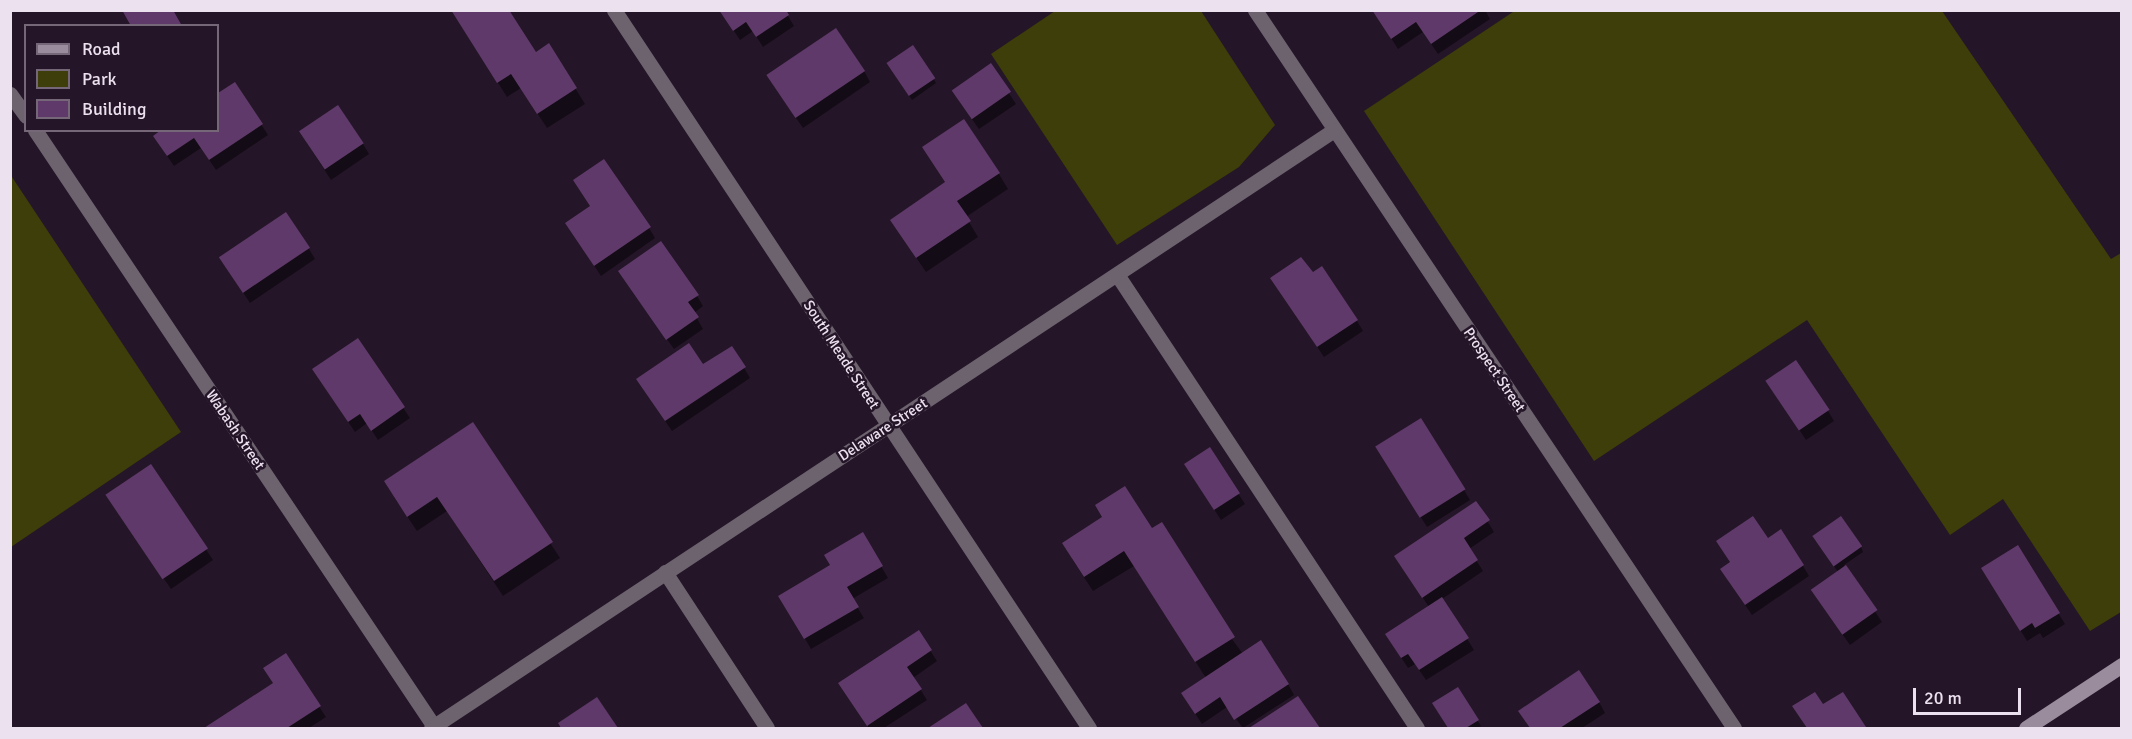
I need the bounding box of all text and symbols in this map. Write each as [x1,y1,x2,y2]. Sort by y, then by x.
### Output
legend [24,24,219,132]
text: Road [82,38,121,60]
text: Park [82,68,117,90]
text: Building [82,98,146,120]
street label: South Meade Street [799,297,883,413]
street label: Prospect Street [1459,324,1529,416]
street label: Wabash Street [202,387,268,473]
street label: Delaware Street [835,395,931,465]
scale bar [1916,676,2024,714]
text: 20 m [1924,687,1962,709]

